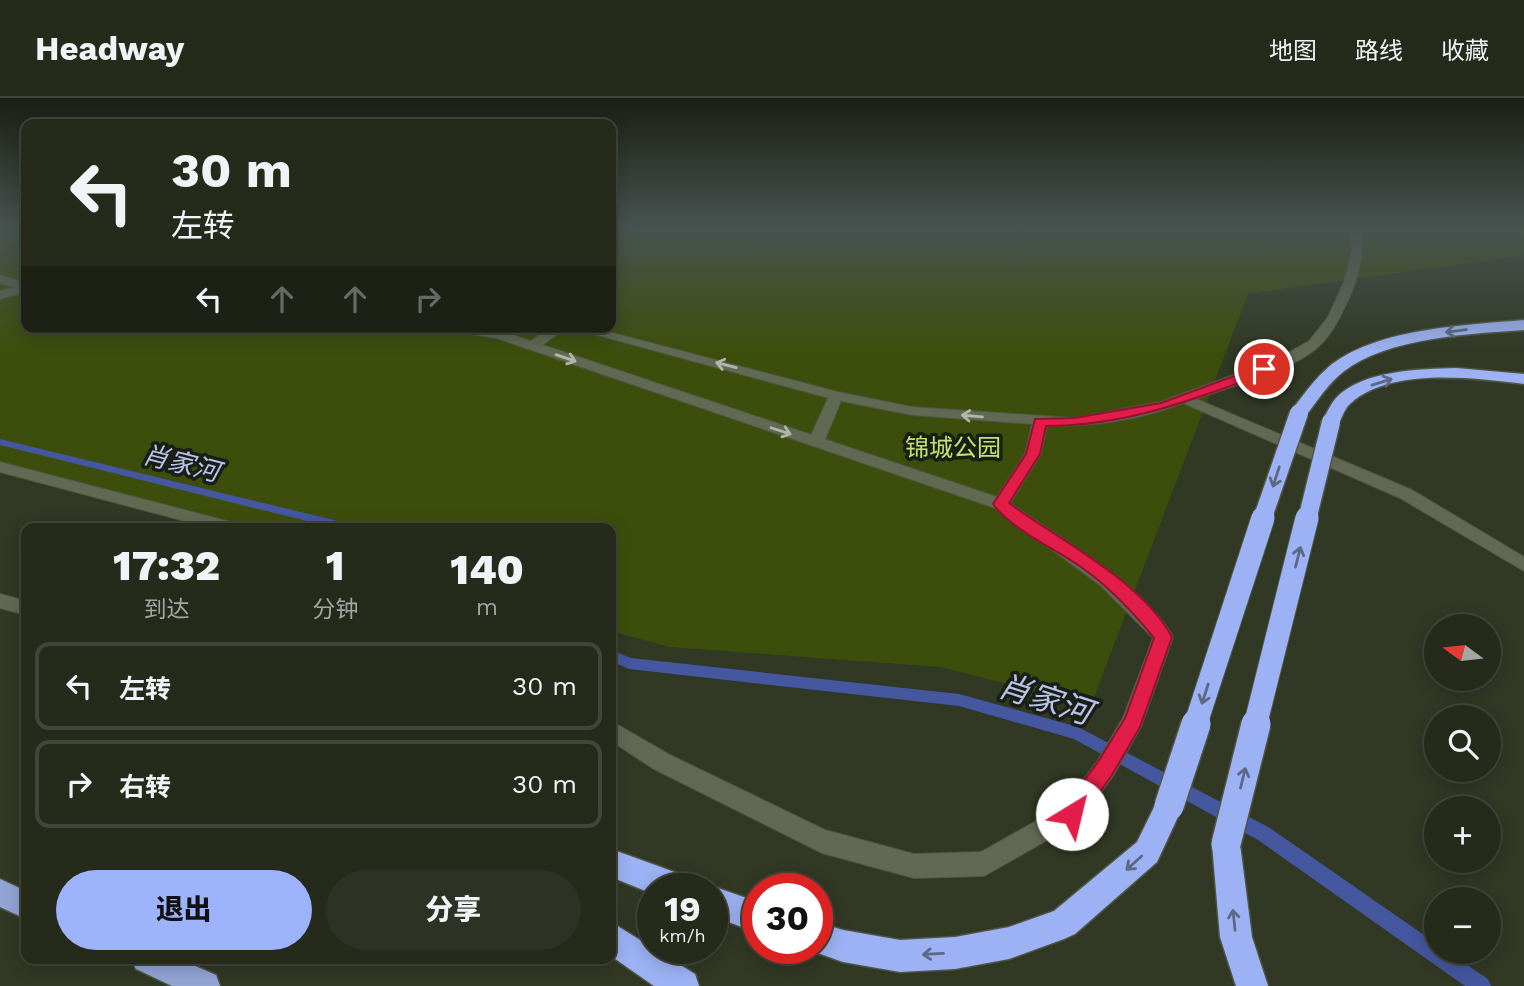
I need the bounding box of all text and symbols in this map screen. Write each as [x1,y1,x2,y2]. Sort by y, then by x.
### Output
text: Headway [35,29,184,68]
text: 地图 [1269,37,1317,65]
text: 路线 [1355,37,1403,65]
text: 收藏 [1441,37,1489,65]
text: 30 m [171,141,292,199]
icon: left [56,147,147,238]
text: 左转 [171,207,235,245]
icon: left [190,280,228,318]
icon: ahead [263,280,301,318]
icon: ahead [336,280,374,318]
icon: right [409,280,447,318]
one-way arrow [1445,325,1468,338]
pin [1234,339,1294,399]
icon: arrive [1245,350,1283,388]
one-way arrow [554,353,576,365]
one-way arrow [715,358,738,371]
one-way arrow [1371,375,1393,388]
one-way arrow [961,410,984,423]
one-way arrow [770,425,792,438]
park label: 锦城公园 [905,434,1001,462]
water label: 肖家河 [140,439,227,488]
one-way arrow [1268,466,1281,488]
text: 17:32 [113,541,220,590]
text: 1 [326,541,345,590]
text: 140 [450,545,524,594]
one-way arrow [1292,546,1305,569]
text: m [476,594,498,621]
text: 到达 [144,596,190,623]
text: 分钟 [312,596,358,623]
north arrow [1424,614,1502,691]
map controls [1424,614,1501,964]
water label: 肖家河 [993,666,1102,734]
icon: left [60,667,98,705]
text: 30 m [512,671,577,701]
text: 左转 [119,674,171,704]
one-way arrow [1198,682,1211,704]
button: search [1424,705,1501,782]
icon: right [60,765,98,803]
one-way arrow [1237,767,1250,790]
text: 30 m [512,769,577,799]
text: 右转 [119,772,171,802]
position arrow [1035,777,1109,851]
button: + [1424,796,1501,873]
one-way arrow [1126,855,1143,872]
button: 退出 [56,870,312,950]
button: 分享 [326,870,581,950]
speed limit sign: 30 [742,873,833,964]
button: − [1424,887,1501,964]
text: 19 [664,888,701,930]
one-way arrow [1228,910,1241,932]
text: km/h [659,925,706,946]
one-way arrow [923,948,945,961]

